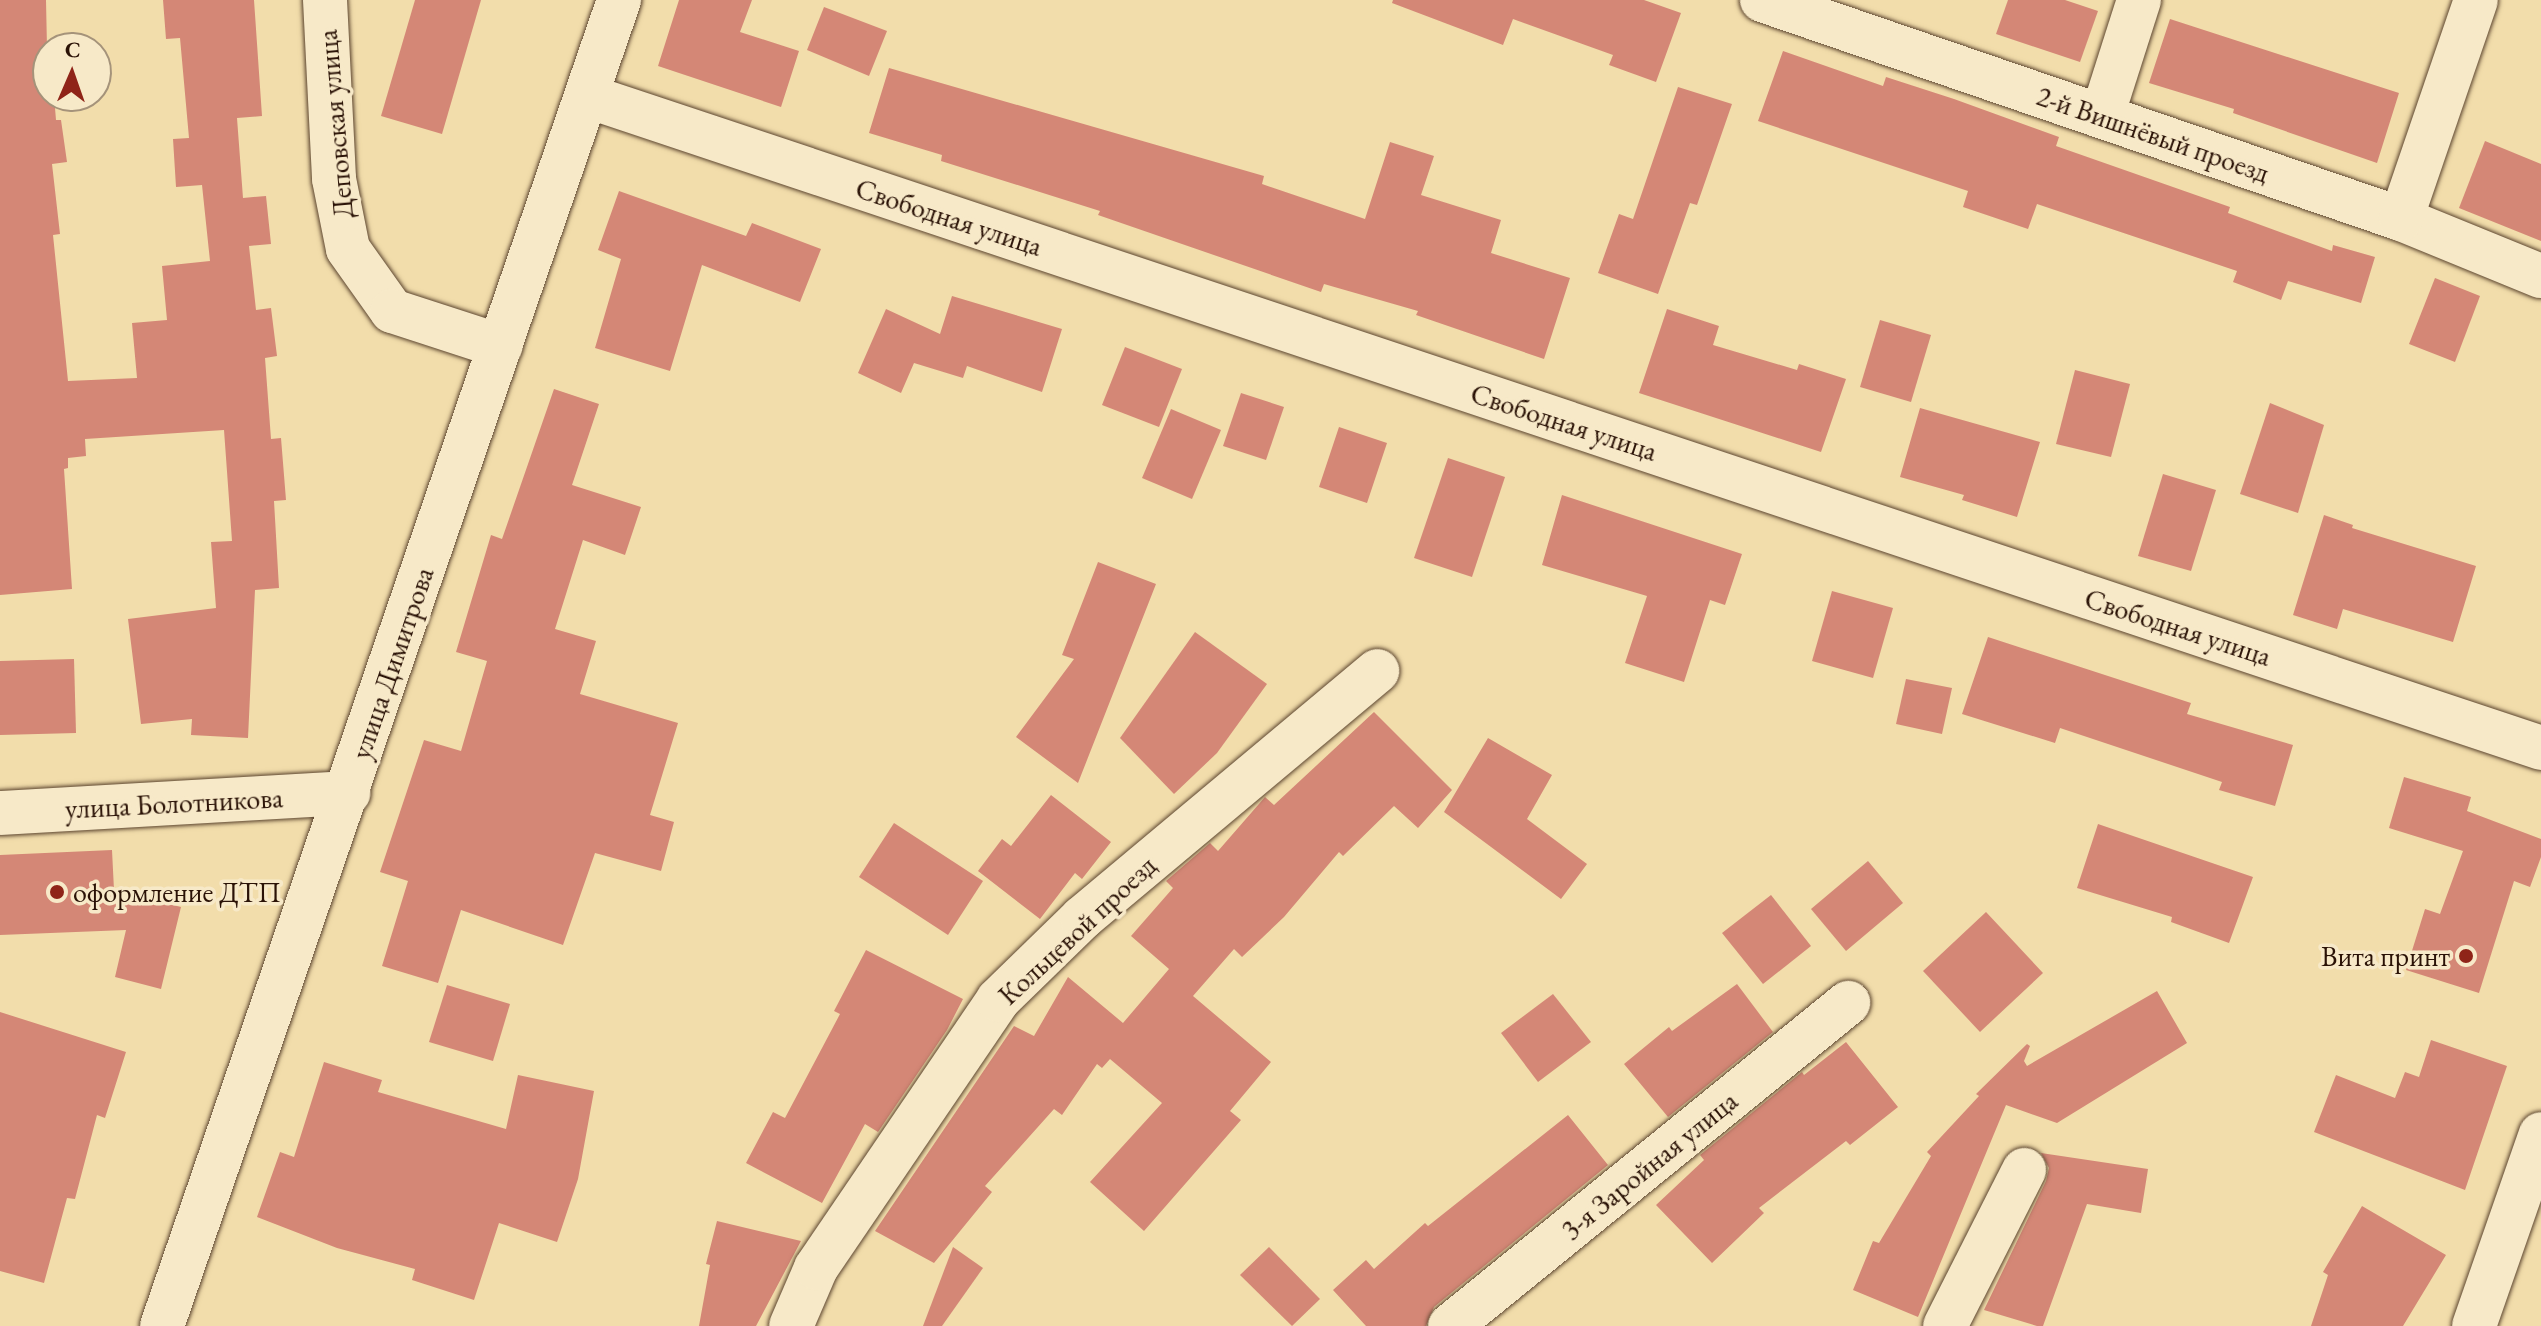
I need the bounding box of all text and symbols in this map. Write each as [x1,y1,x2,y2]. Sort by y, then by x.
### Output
street label: Деповская улица [310,28,360,220]
north arrow [32,32,112,112]
text: С [64,35,81,64]
street label: 2-й Вишнёвый проезд [2032,78,2274,190]
street label: Свободная улица [852,171,1046,263]
street label: Свободная улица [1467,376,1661,468]
street label: улица Димитрова [343,563,441,763]
street label: Свободная улица [2081,581,2275,673]
street label: улица Болотникова [64,781,284,825]
street label: Кольцевой проезд [991,848,1163,1012]
place label: оформление ДТП [73,875,281,909]
marker: оформление ДТП [48,883,66,901]
place label: Вита принт [2321,939,2450,973]
marker: Вита принт [2457,947,2475,965]
street label: 3-я Заройная улица [1554,1084,1744,1246]

